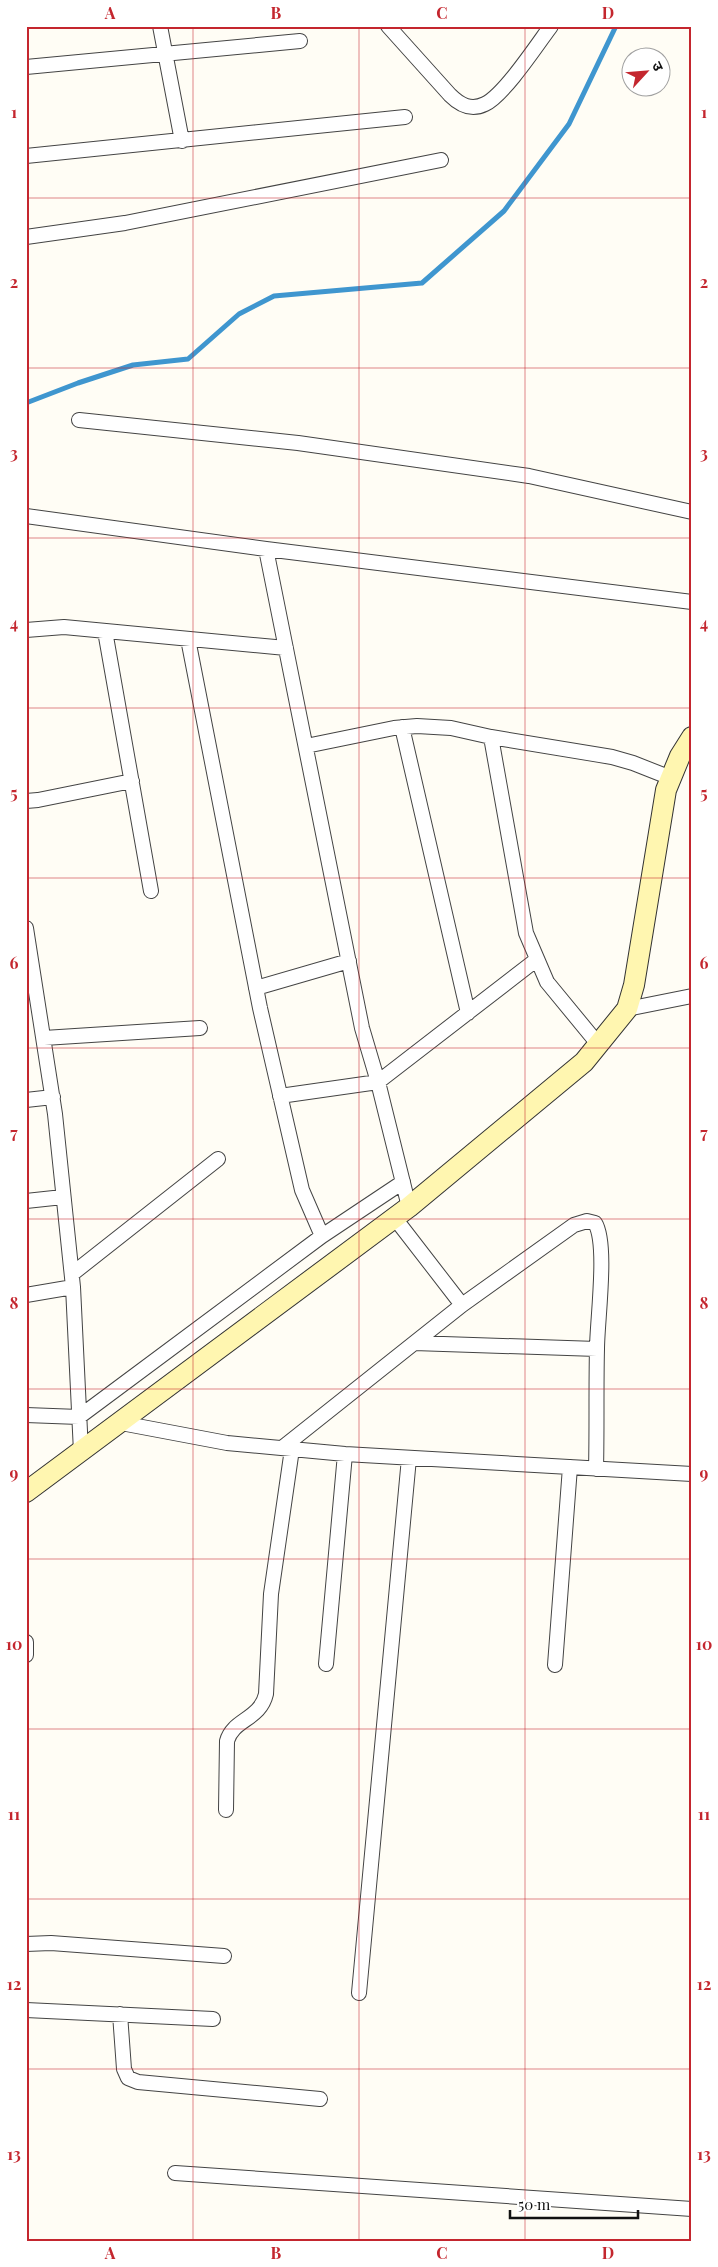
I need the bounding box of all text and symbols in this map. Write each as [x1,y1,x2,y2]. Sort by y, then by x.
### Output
text: A [104,2,116,23]
text: B [271,2,282,23]
text: C [436,2,448,23]
text: D [602,2,614,23]
north arrow [620,48,670,98]
text: उ [648,58,669,75]
text: 1 [11,101,17,122]
text: 1 [701,101,707,122]
text: 2 [10,271,18,292]
text: 2 [700,271,708,292]
text: 3 [10,442,18,463]
text: 3 [700,442,708,463]
text: 4 [10,612,18,633]
text: 4 [700,612,708,633]
text: 5 [10,782,18,803]
text: 5 [700,782,708,803]
text: 6 [10,952,19,973]
text: 6 [700,952,709,973]
text: 7 [10,1122,18,1143]
text: 7 [700,1122,708,1143]
text: 8 [10,1292,19,1313]
text: 8 [700,1292,709,1313]
text: 9 [10,1462,19,1483]
text: 9 [700,1462,709,1483]
text: 10 [6,1633,22,1654]
text: 10 [696,1633,712,1654]
text: 11 [8,1803,20,1824]
text: 11 [698,1803,710,1824]
text: 12 [7,1973,21,1994]
text: 12 [697,1973,711,1994]
text: 13 [7,2143,21,2164]
text: 13 [697,2143,711,2164]
scale bar [510,2187,638,2219]
text: 50 m [518,2194,551,2214]
text: A [104,2242,116,2263]
text: B [271,2242,282,2263]
text: C [436,2242,448,2263]
text: D [602,2242,614,2263]

